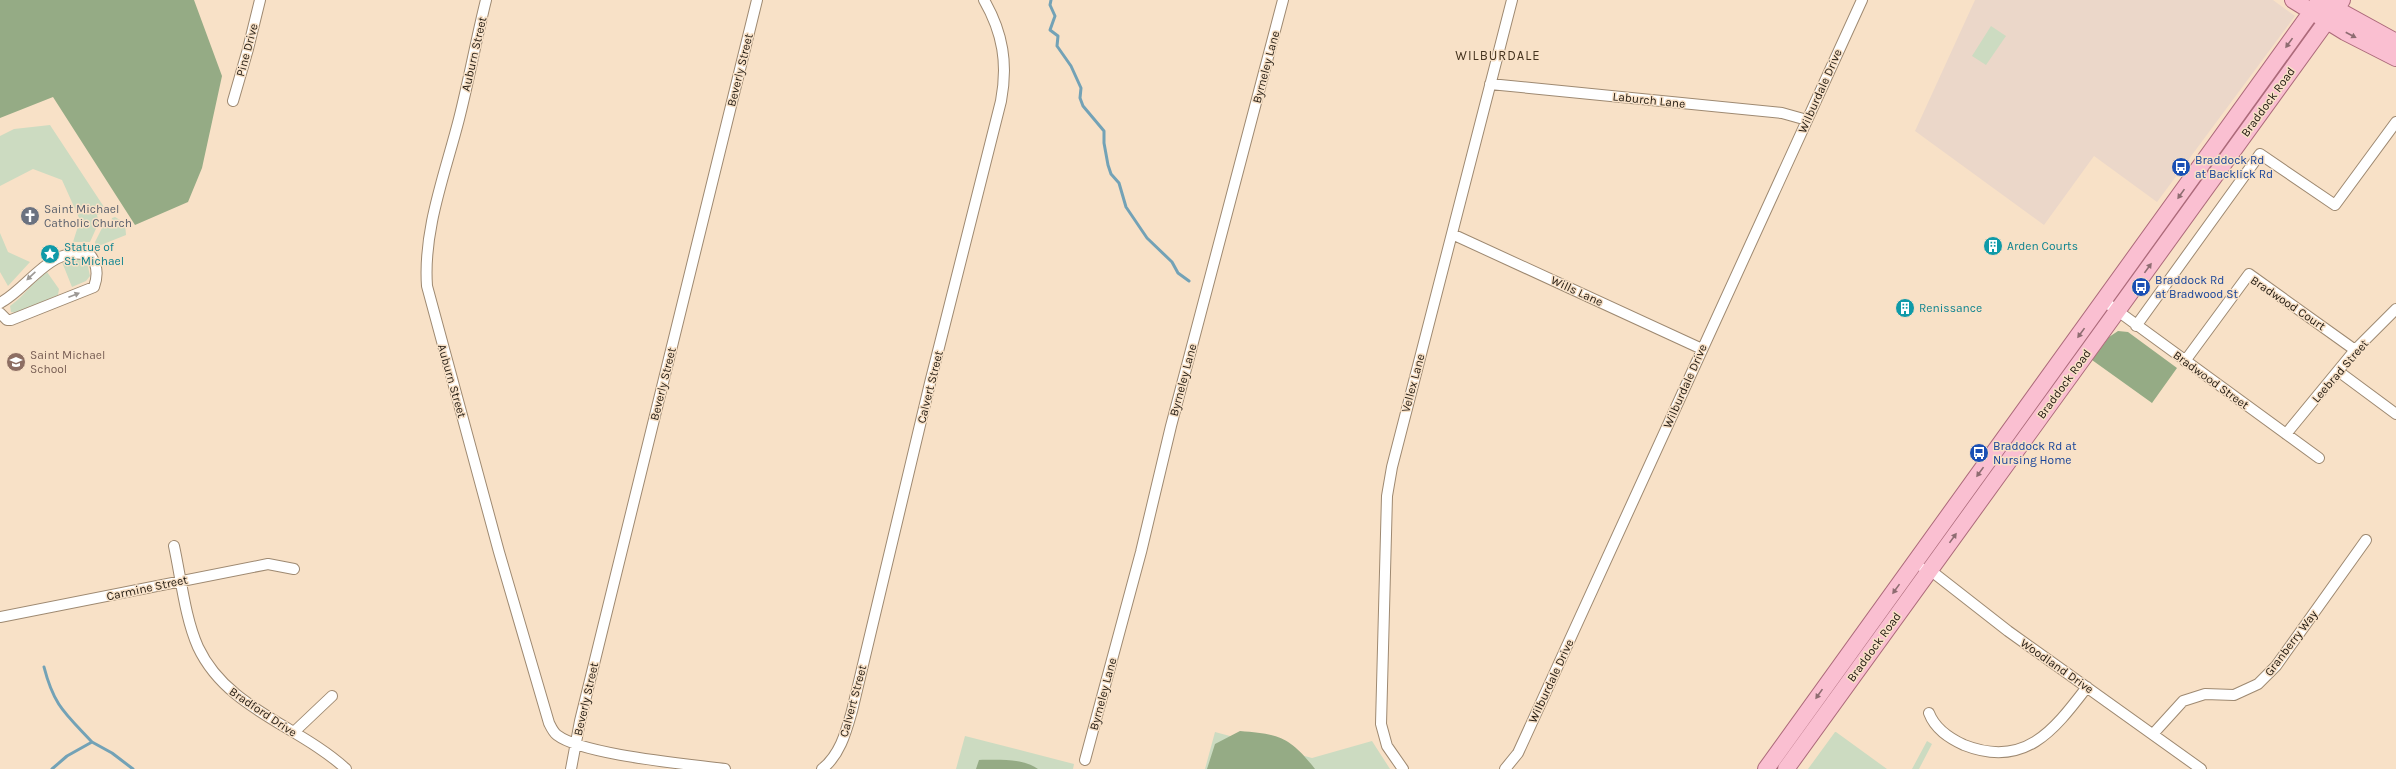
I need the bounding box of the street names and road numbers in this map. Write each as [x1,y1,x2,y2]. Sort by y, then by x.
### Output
street label: Auburn Street [459,15,489,93]
street label: Pine Drive [233,22,261,78]
street label: Byrneley Lane [1250,29,1282,105]
street label: Beverly Street [724,32,756,108]
street label: Wilburdale Drive [1795,47,1845,135]
street label: Braddock Road [2238,64,2298,140]
street label: Laburch Lane [1612,89,1686,111]
street label: Wills Lane [1549,273,1605,309]
street label: Bradwood Court [2248,273,2329,333]
street label: Leebrad Street [2309,336,2371,405]
street label: Byrneley Lane [1167,342,1199,418]
street label: Wilburdale Drive [1660,342,1710,430]
street label: Auburn Street [435,343,469,420]
street label: Beverly Street [647,346,679,422]
street label: Braddock Road [2034,346,2094,422]
street label: Bradwood Street [2170,348,2252,412]
street label: Calvert Street [914,349,946,425]
street label: Vellex Lane [1398,352,1428,414]
street label: Carmine Street [105,572,189,603]
street label: Granberry Way [2262,607,2321,679]
street label: Braddock Road [1844,609,1904,685]
street label: Woodland Drive [2018,636,2096,696]
street label: Wilburdale Drive [1526,637,1576,725]
street label: Byrneley Lane [1087,656,1119,732]
street label: Beverly Street [571,660,601,737]
street label: Calvert Street [837,663,869,739]
street label: Bradford Drive [227,684,299,740]

